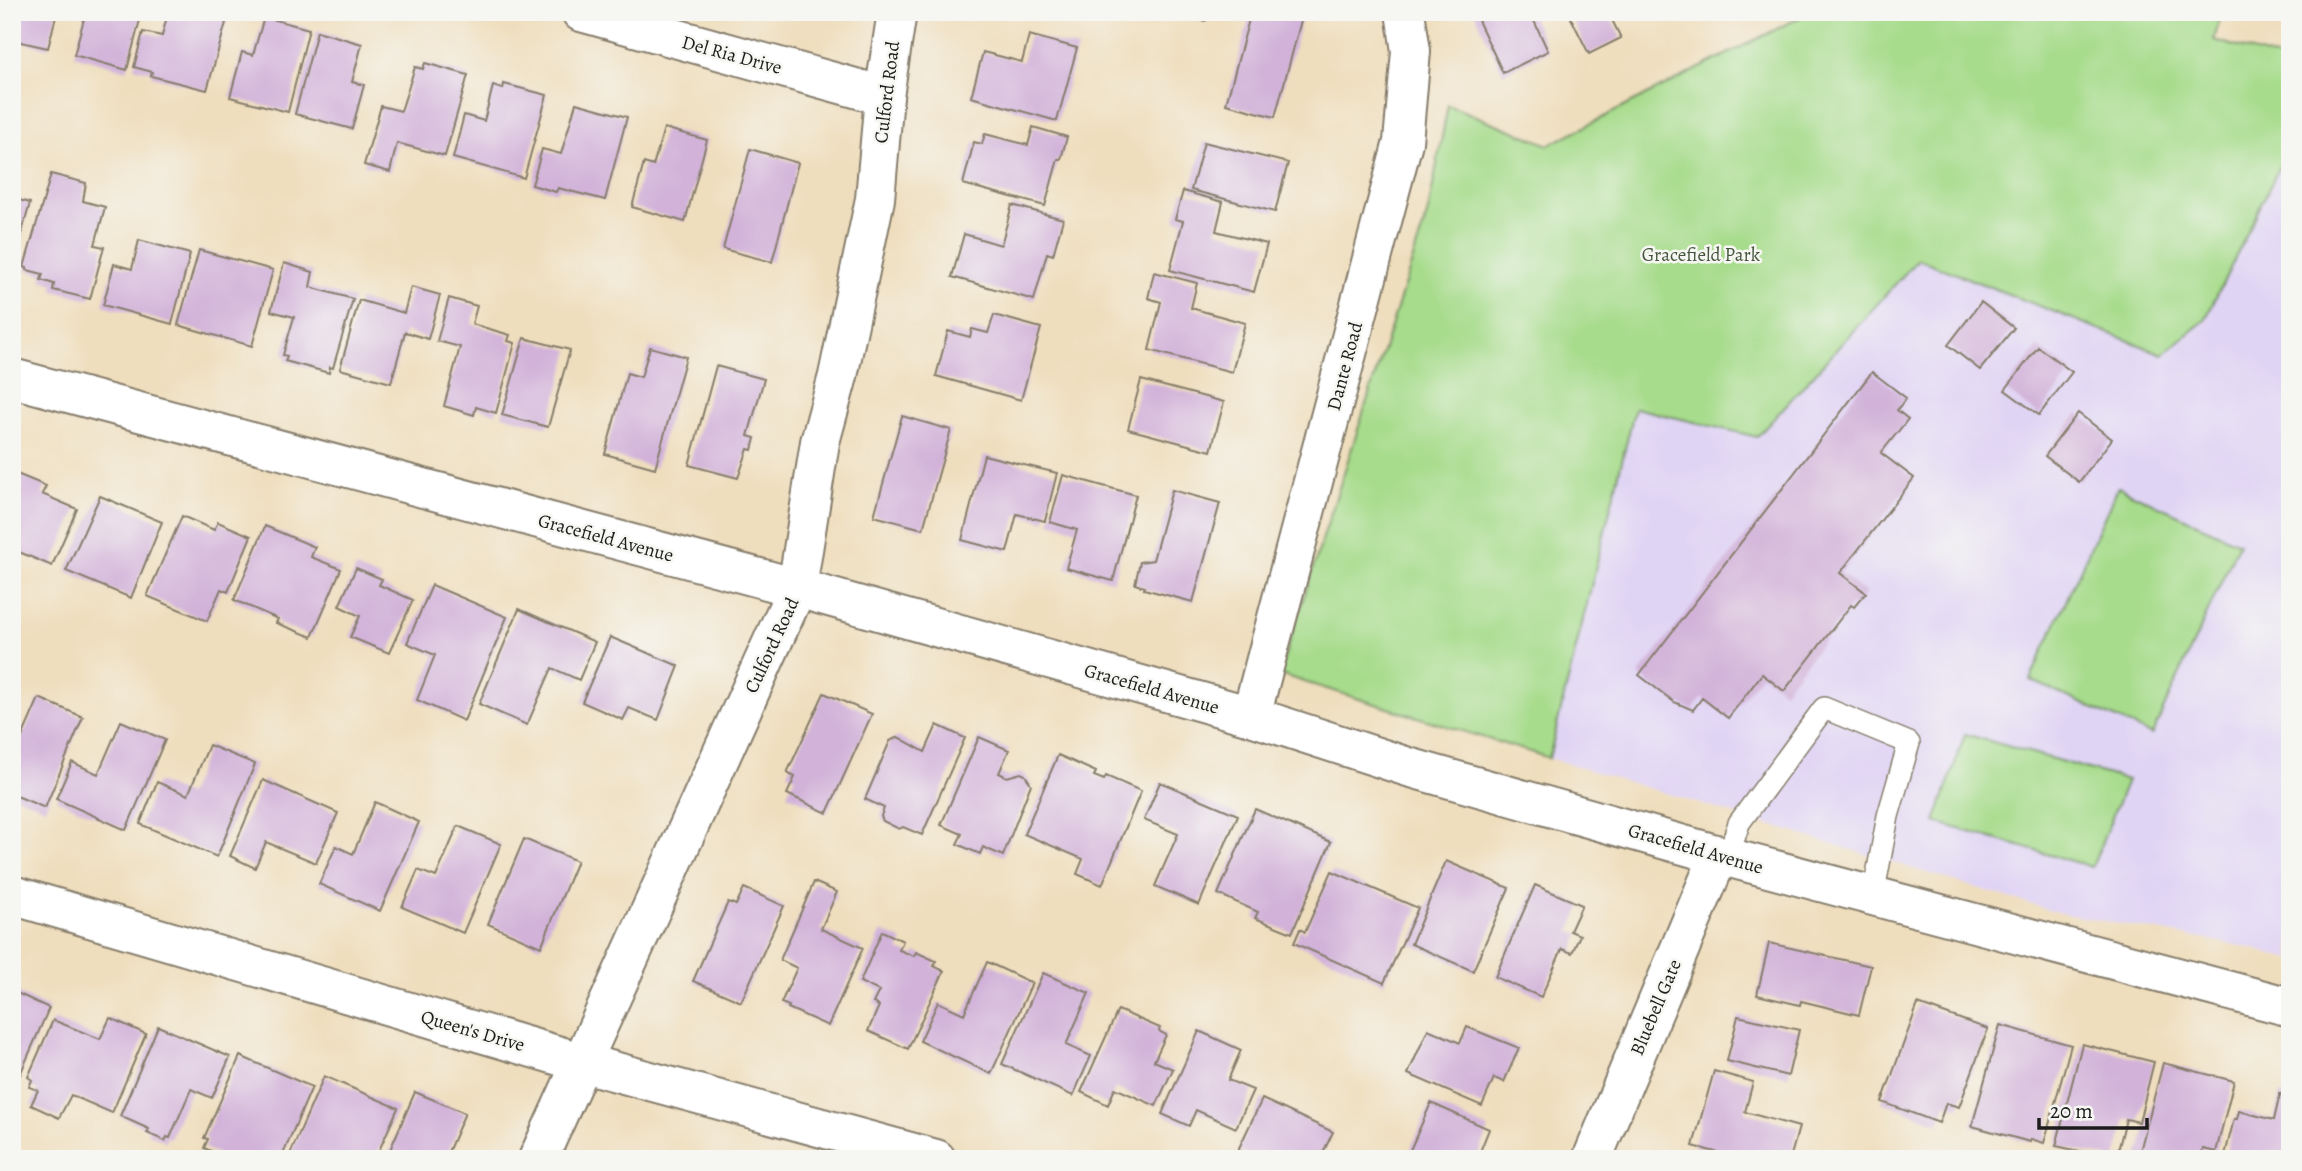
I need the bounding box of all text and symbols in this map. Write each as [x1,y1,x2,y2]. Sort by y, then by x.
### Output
street label: Del Ria Drive [679,29,785,81]
street label: Culford Road [868,39,906,145]
park label: Gracefield Park [1642,242,1761,268]
street label: Dante Road [1321,318,1369,413]
street label: Gracefield Avenue [535,507,676,569]
street label: Culford Road [738,593,806,698]
street label: Gracefield Avenue [1081,657,1222,721]
street label: Gracefield Avenue [1625,817,1766,881]
street label: Bluebell Gate [1624,955,1688,1059]
street label: Queen's Drive [418,1004,528,1058]
scale bar [2039,1087,2148,1131]
text: 20 m [2050,1097,2093,1125]

